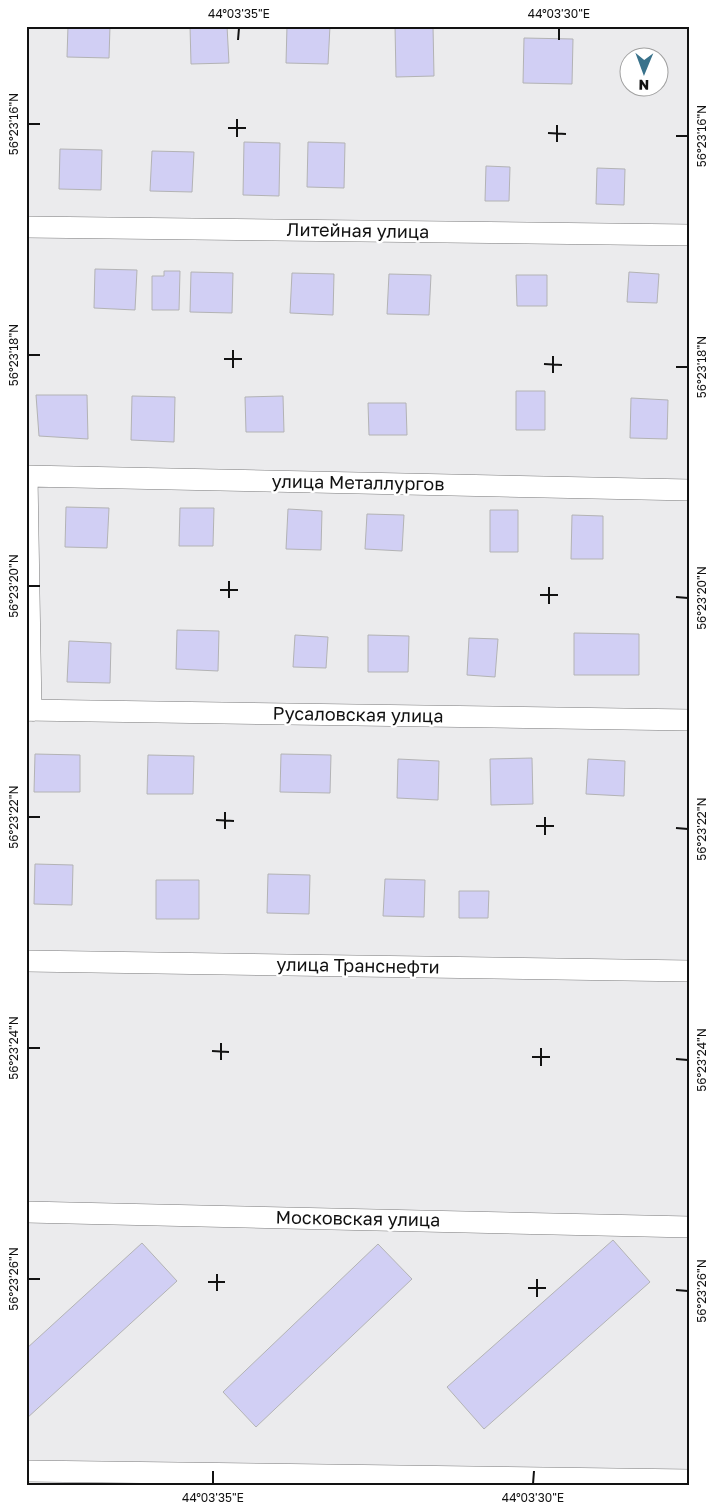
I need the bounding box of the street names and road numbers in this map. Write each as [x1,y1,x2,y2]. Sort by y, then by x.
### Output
street label: Литейная улица [287,218,429,242]
street label: улица Металлургов [271,469,445,495]
street label: Русаловская улица [272,702,444,726]
street label: улица Транснефти [276,953,440,977]
street label: Московская улица [275,1206,441,1230]

